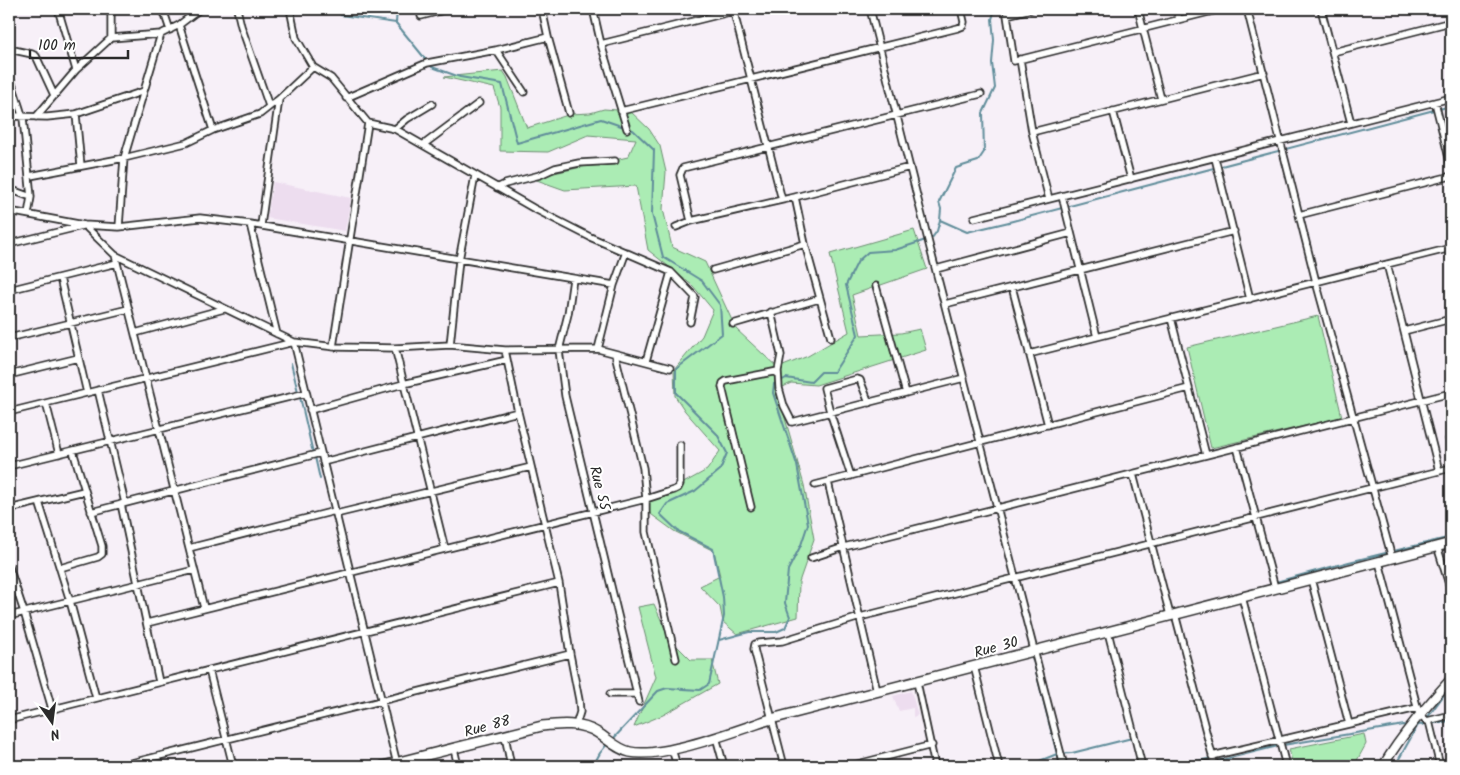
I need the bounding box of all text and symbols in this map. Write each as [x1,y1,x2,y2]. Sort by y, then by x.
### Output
scale bar [30,28,128,60]
text: 100 m [38,34,76,58]
street label: Rue 55 [582,464,616,514]
street label: Rue 30 [972,630,1021,665]
north arrow [28,698,78,748]
street label: Rue 88 [462,709,514,745]
text: N [48,722,62,745]

